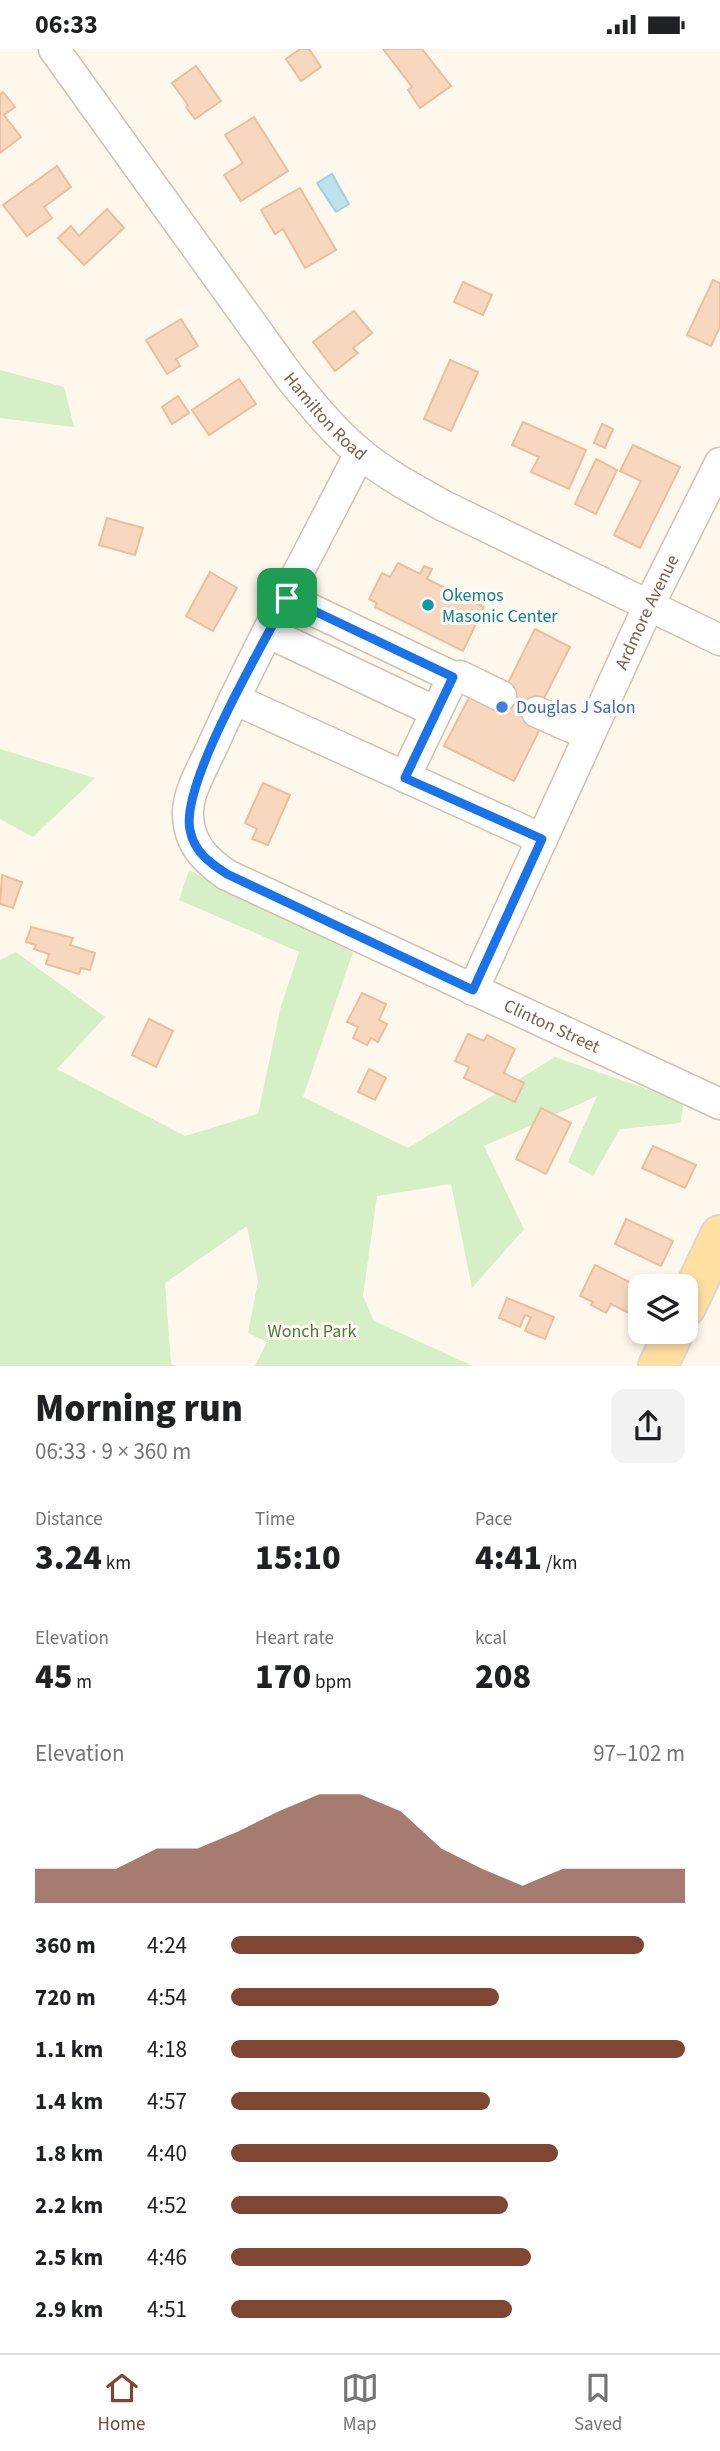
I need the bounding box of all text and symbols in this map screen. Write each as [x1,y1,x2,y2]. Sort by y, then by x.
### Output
text: 06:33 [35,6,98,43]
street label: Hamilton Road [278,367,372,467]
street label: Ardmore Avenue [609,550,685,674]
pin [257,568,317,628]
icon: arrive [268,579,306,617]
place label: Okemos Masonic Center [442,583,558,629]
marker: Okemos Masonic Center [420,597,436,613]
place label: Douglas J Salon [516,695,636,720]
marker: Douglas J Salon [494,699,510,715]
street label: Clinton Street [500,993,604,1060]
map controls [628,1274,698,1344]
button: layers [628,1274,698,1344]
park label: Wonch Park [268,1319,357,1344]
text: Morning run [35,1382,243,1436]
button: share [611,1389,685,1463]
text: 06:33 · 9 × 360 m [35,1435,191,1468]
text: Distance [35,1506,103,1533]
text: Time [255,1506,295,1533]
text: Pace [475,1506,512,1533]
text: 3.24 [35,1533,102,1583]
text: 15:10 [255,1533,341,1583]
text: 4:41 [475,1533,542,1583]
text: km [102,1550,131,1577]
text: /km [542,1550,578,1577]
text: Elevation [35,1625,109,1652]
text: Heart rate [255,1625,334,1652]
text: kcal [475,1625,507,1652]
text: 45 [35,1652,72,1702]
text: 170 [255,1652,311,1702]
text: 208 [475,1652,531,1702]
text: m [72,1669,92,1696]
text: bpm [311,1669,352,1696]
text: Elevation [35,1737,125,1770]
text: 97–102 m [593,1737,685,1770]
text: 360 m [35,1929,96,1962]
text: 4:24 [147,1929,187,1962]
text: 720 m [35,1981,96,2014]
text: 4:54 [147,1981,187,2014]
text: 1.1 km [35,2033,103,2066]
text: 4:18 [147,2033,187,2066]
text: 1.4 km [35,2085,103,2118]
text: 4:57 [147,2085,187,2118]
text: 1.8 km [35,2137,103,2170]
text: 4:40 [147,2137,187,2170]
text: 2.2 km [35,2189,103,2222]
text: 4:52 [147,2189,187,2222]
text: 2.5 km [35,2241,103,2274]
text: 4:46 [147,2241,187,2274]
text: 2.9 km [35,2293,103,2326]
text: 4:51 [147,2293,187,2326]
tab: Home [98,2369,145,2438]
tab: Map [341,2369,379,2438]
tab: Saved [574,2369,622,2438]

